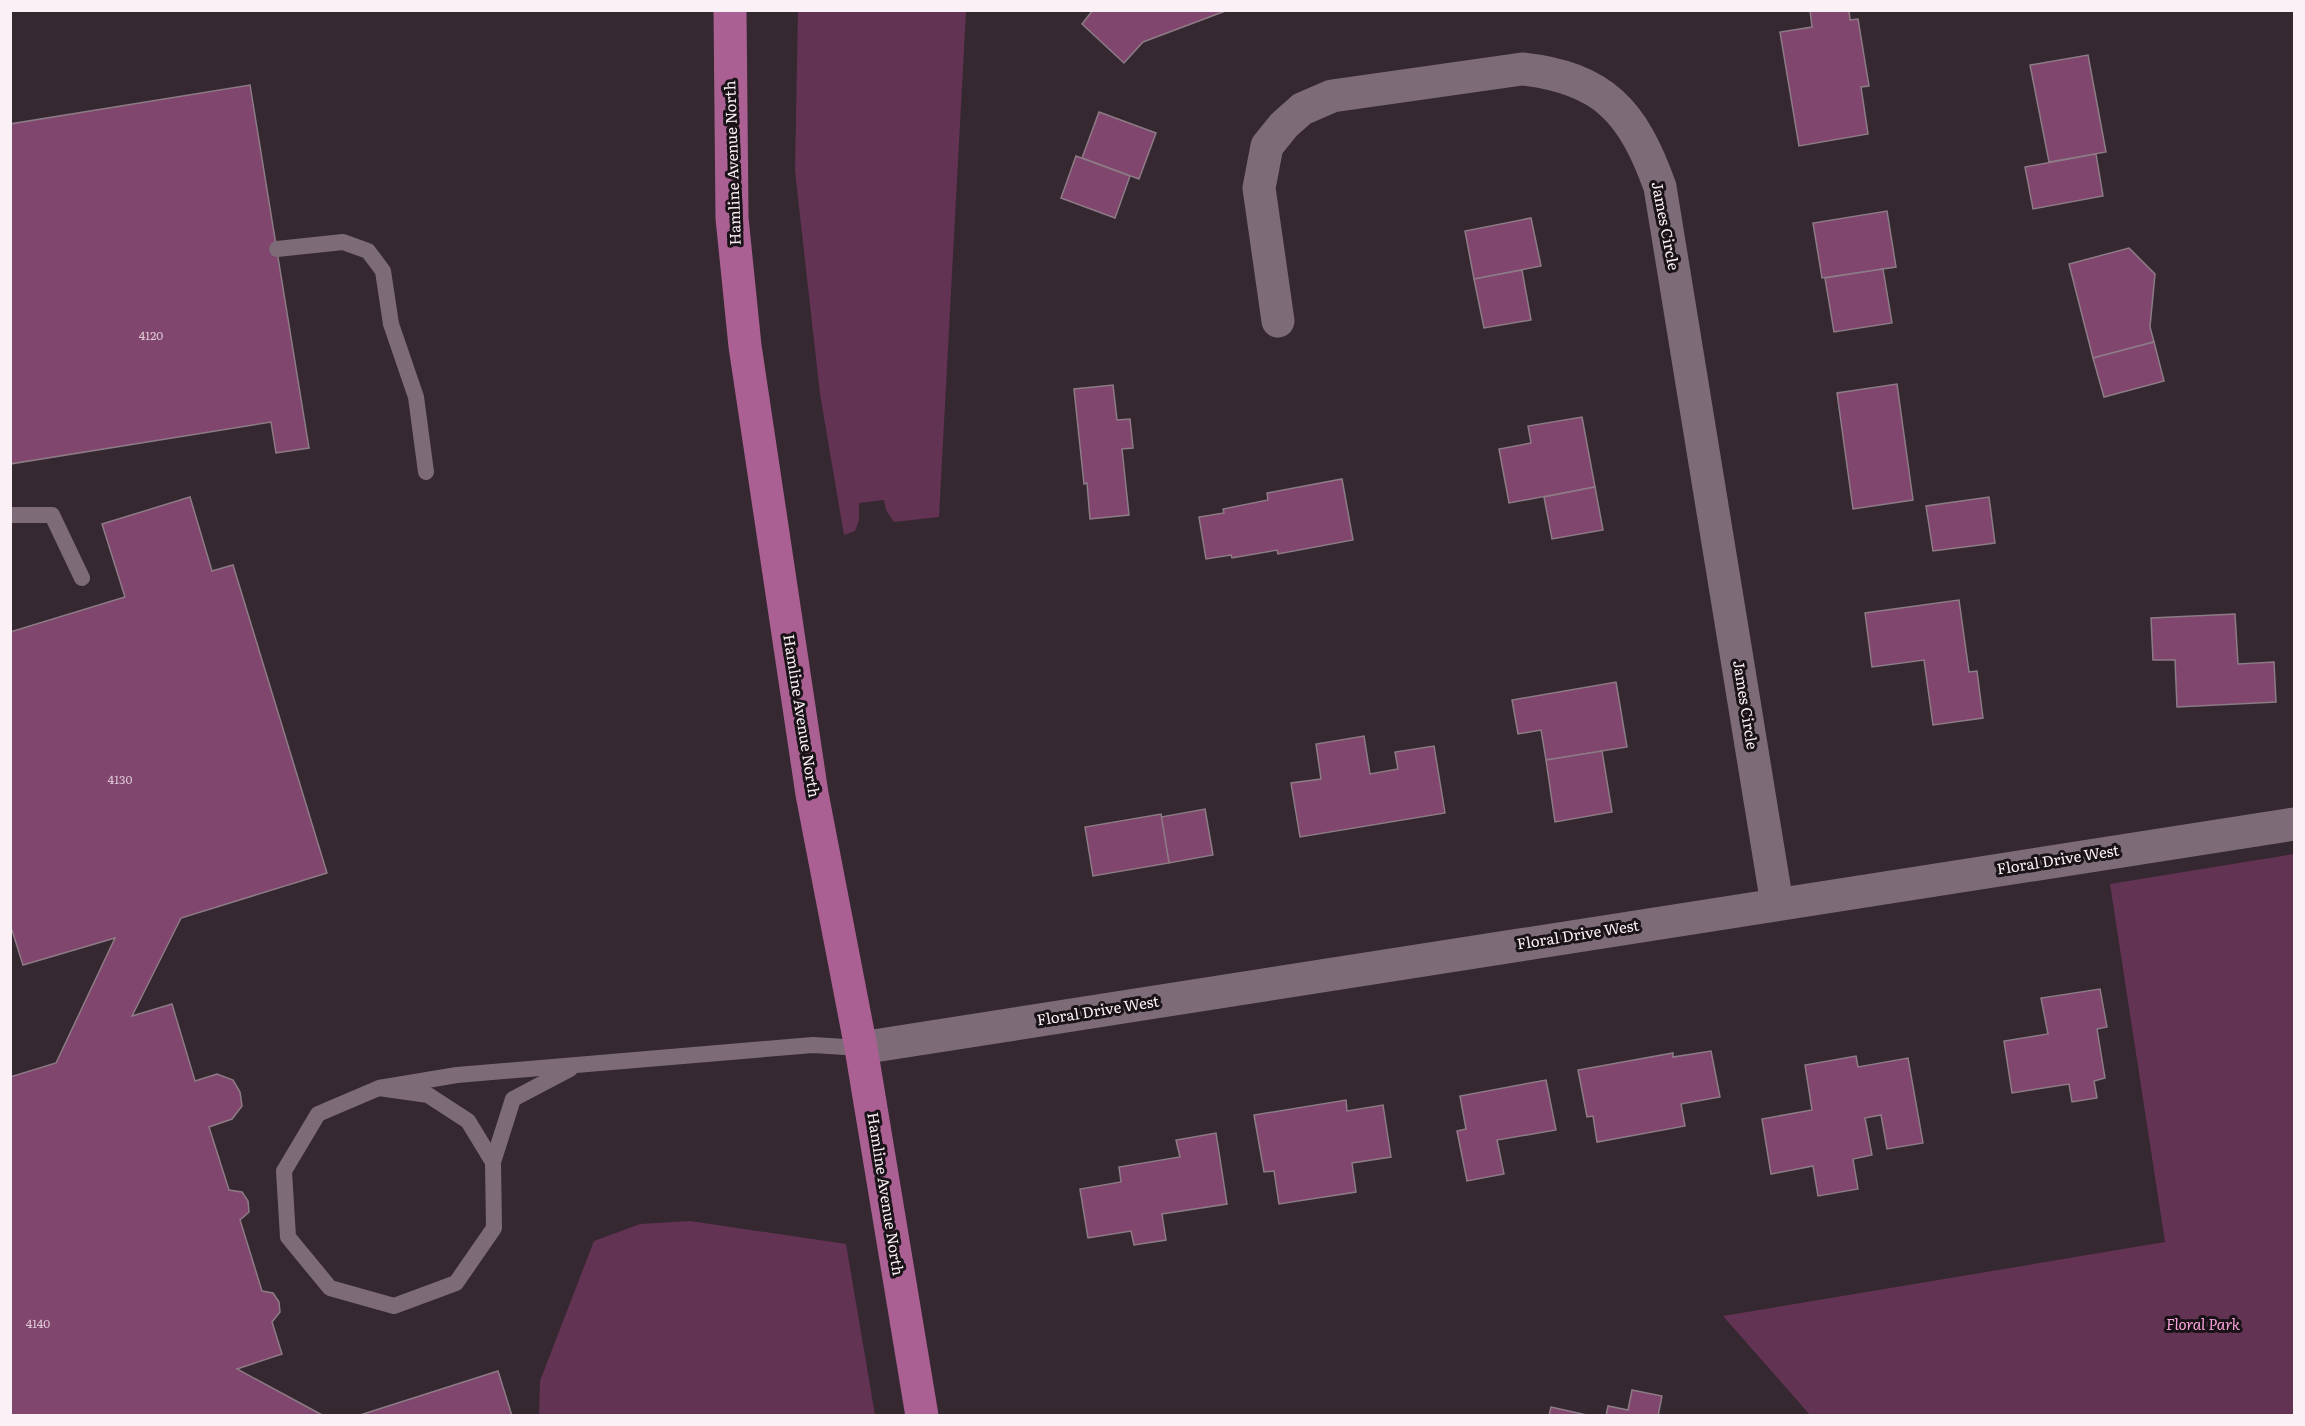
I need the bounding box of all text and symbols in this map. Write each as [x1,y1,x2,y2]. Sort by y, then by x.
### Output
street label: Hamline Avenue North [717,80,746,246]
street label: James Circle [1647,179,1686,272]
house number: 4120 [139,326,163,344]
street label: Hamline Avenue North [778,633,827,799]
street label: James Circle [1728,659,1765,751]
house number: 4130 [108,770,133,788]
street label: Floral Drive West [1995,838,2120,880]
street label: Floral Drive West [1515,913,1640,955]
street label: Floral Drive West [1035,989,1160,1031]
street label: Hamline Avenue North [862,1111,911,1277]
park label: Floral Park [2166,1312,2241,1335]
house number: 4140 [26,1314,50,1332]

